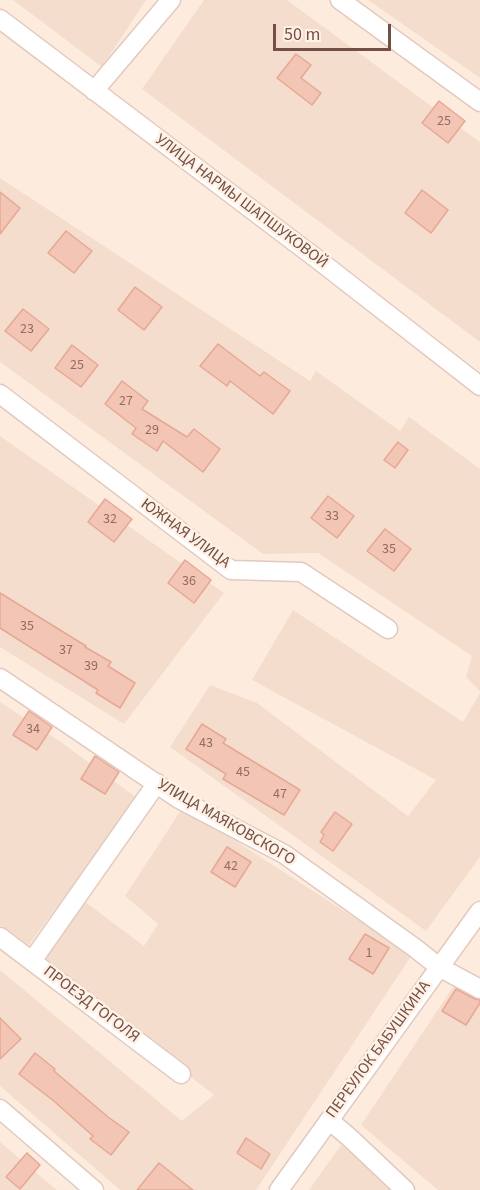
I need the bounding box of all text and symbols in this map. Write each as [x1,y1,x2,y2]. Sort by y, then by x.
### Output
scale bar [276,12,394,50]
text: 50 m [284,22,320,47]
house number: 25 [437,114,451,130]
street label: УЛИЦА НАРМЫ ШАПШУКОВОЙ [151,131,331,273]
house number: 23 [20,322,34,338]
house number: 25 [70,358,84,374]
house number: 27 [119,394,133,410]
house number: 29 [145,423,159,439]
street label: ЮЖНАЯ УЛИЦА [136,495,234,573]
house number: 33 [325,509,339,525]
house number: 32 [103,512,117,528]
house number: 35 [382,542,396,558]
house number: 36 [182,574,196,590]
house number: 35 [20,619,34,635]
house number: 37 [59,643,73,659]
house number: 39 [84,659,98,675]
house number: 34 [26,722,40,738]
house number: 43 [199,736,213,752]
house number: 45 [236,765,250,781]
street label: УЛИЦА МАЯКОВСКОГО [154,776,298,870]
house number: 47 [273,787,287,803]
house number: 42 [224,859,238,875]
house number: 1 [366,946,372,962]
street label: ПРОЕЗД ГОГОЛЯ [39,963,143,1047]
street label: ПЕРЕУЛОК БАБУШКИНА [323,978,435,1122]

